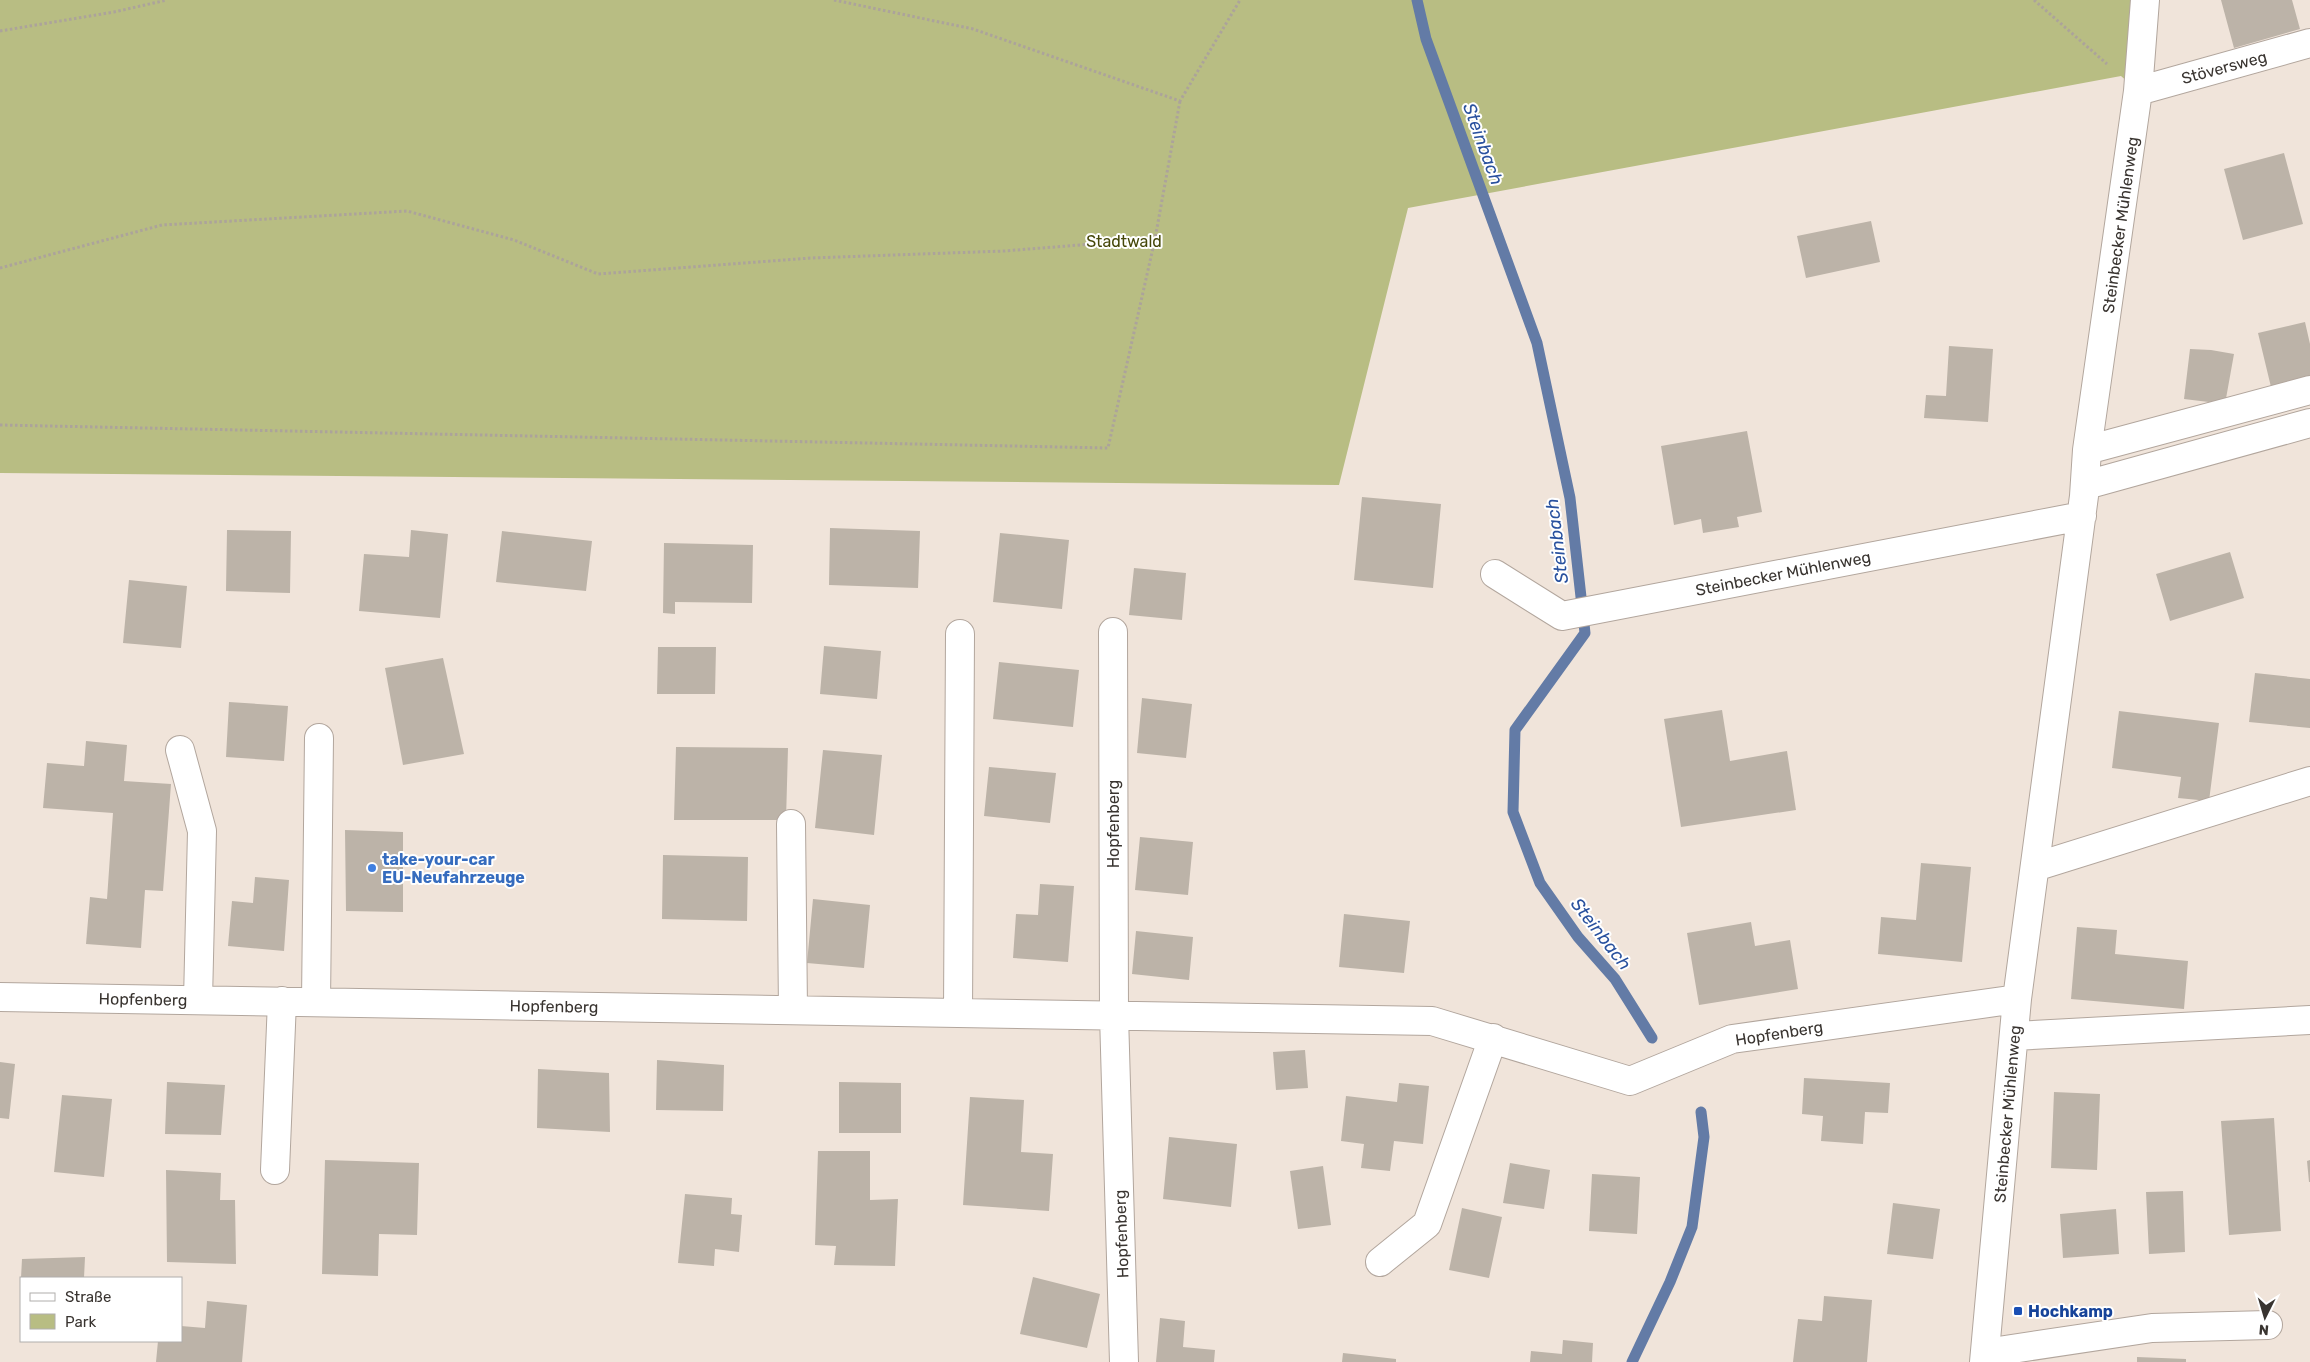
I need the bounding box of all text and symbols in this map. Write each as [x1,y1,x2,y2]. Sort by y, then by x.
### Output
street label: Stöversweg [2179,47,2269,88]
water label: Steinbach [1458,100,1508,188]
street label: Steinbecker Mühlenweg [2099,136,2142,315]
park label: Stadtwald [1086,232,1162,251]
water label: Steinbach [1541,497,1573,585]
street label: Steinbecker Mühlenweg [1694,547,1872,600]
street label: Hopfenberg [1104,780,1123,868]
place label: take-your-car EU-Neufahrzeuge [382,850,525,887]
marker: take-your-car EU-Neufahrzeuge [366,862,378,874]
water label: Steinbach [1566,894,1636,974]
street label: Hopfenberg [99,989,187,1010]
street label: Hopfenberg [510,996,598,1017]
street label: Hopfenberg [1734,1017,1824,1050]
street label: Steinbecker Mühlenweg [1990,1024,2025,1204]
street label: Hopfenberg [1110,1189,1133,1279]
legend [20,1277,182,1342]
text: Straße [65,1288,111,1306]
north arrow [2240,1292,2290,1342]
place label: Hochkamp [2028,1302,2113,1321]
marker: Hochkamp [2012,1305,2024,1317]
text: Park [65,1313,96,1331]
text: N [2258,1321,2270,1338]

